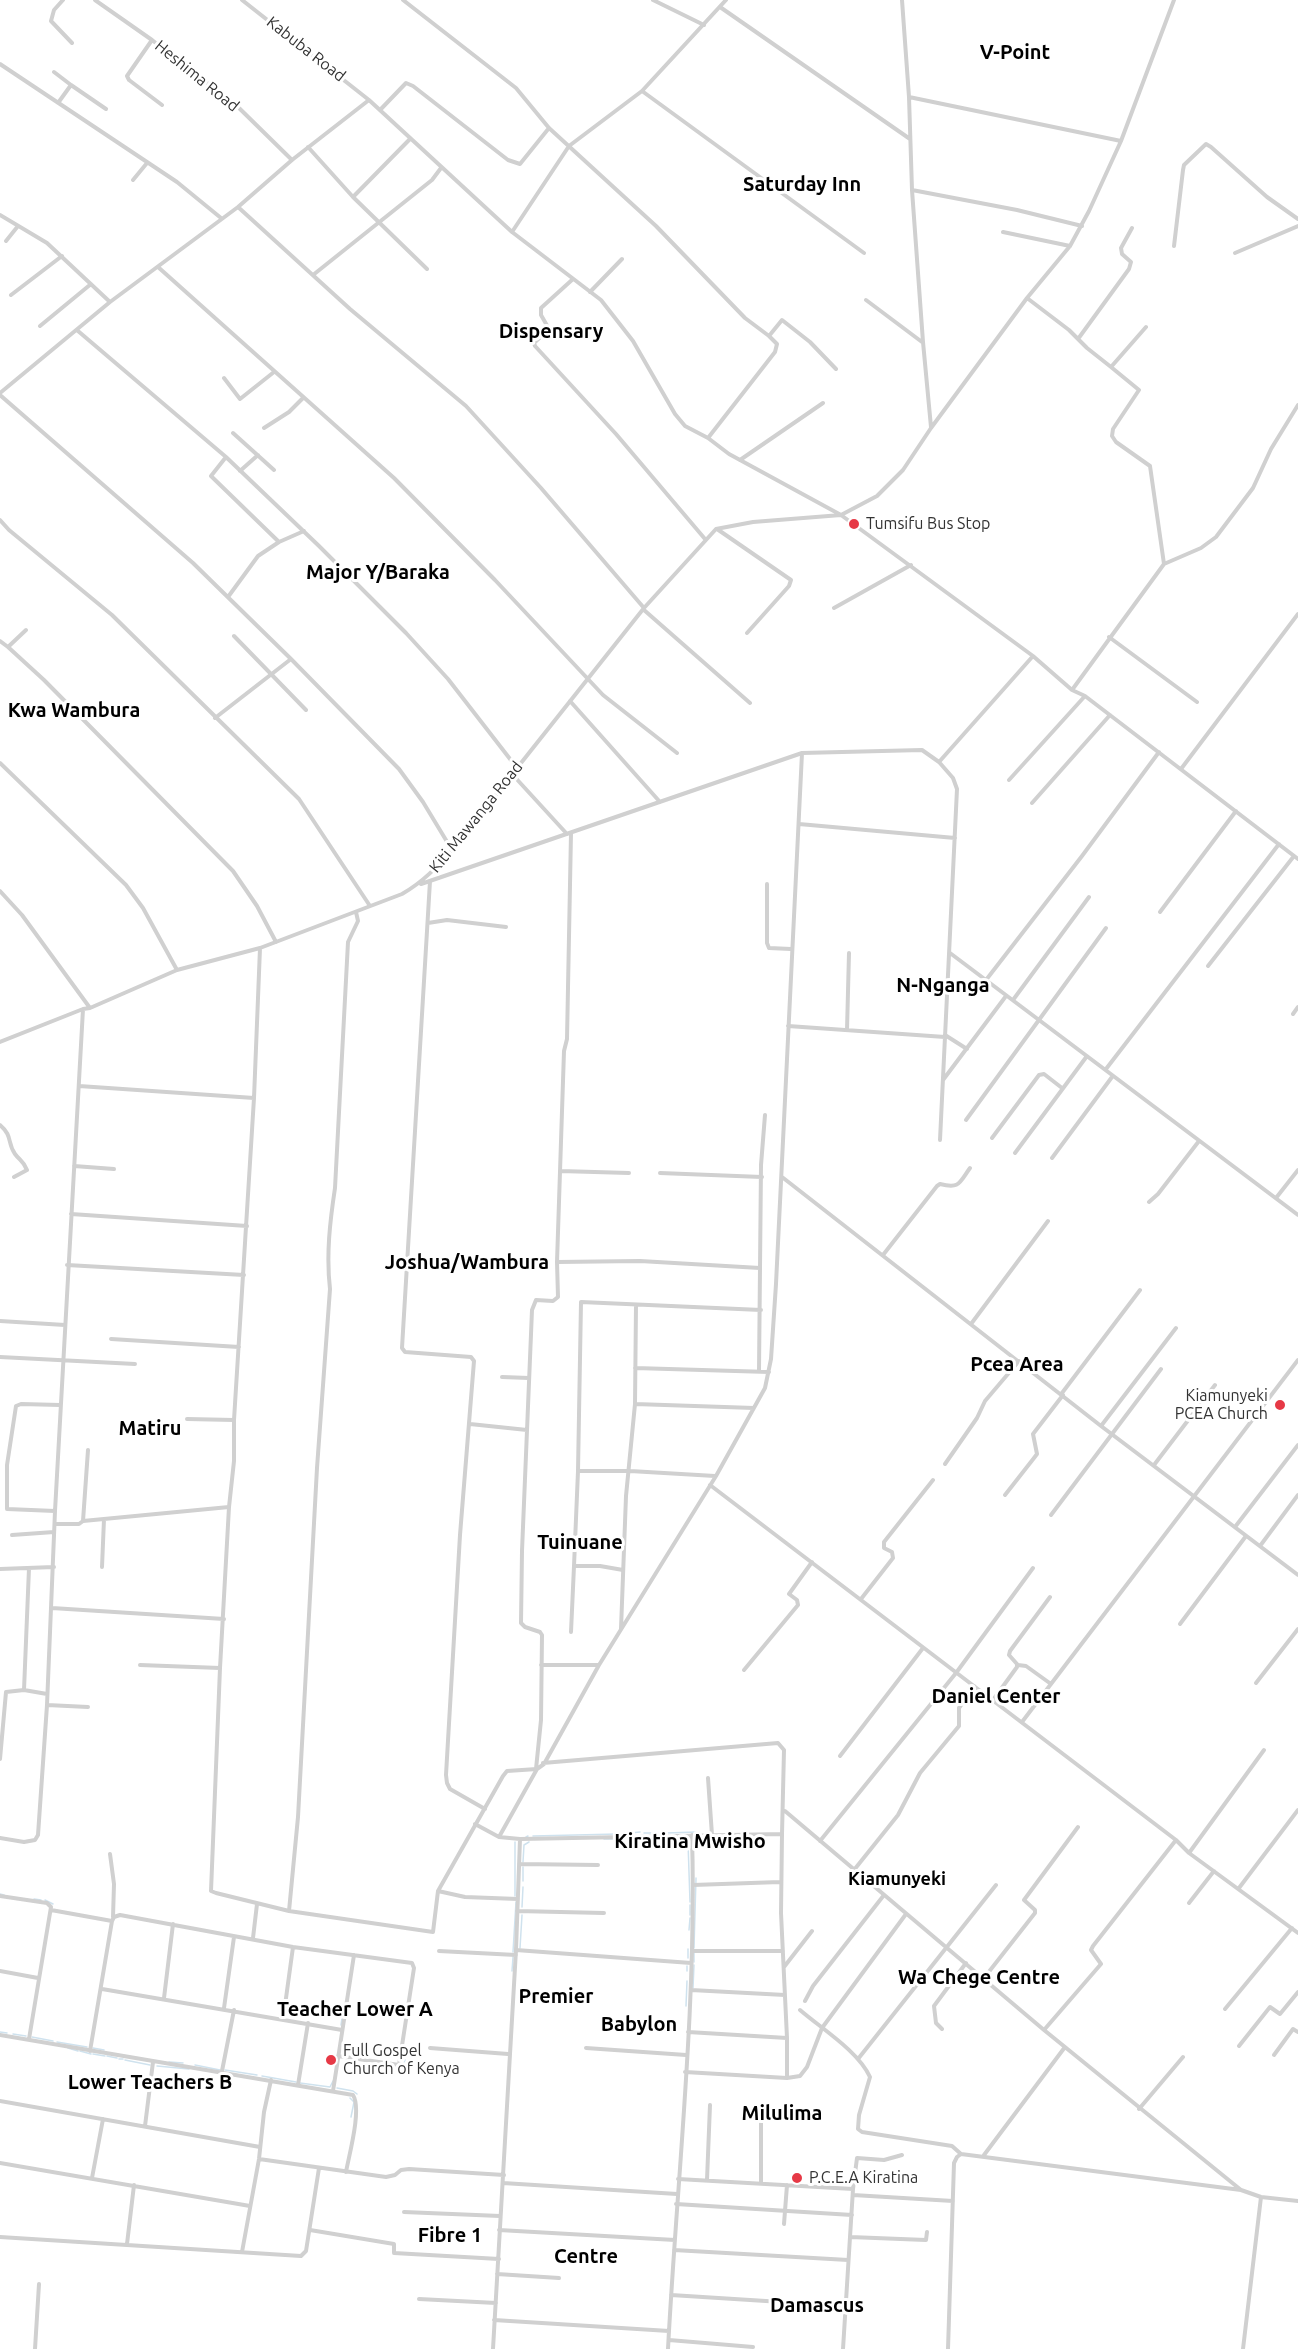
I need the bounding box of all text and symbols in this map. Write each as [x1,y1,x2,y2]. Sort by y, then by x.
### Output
street label: Kabuba Road [263,12,349,86]
street label: Heshima Road [151,36,243,116]
district label: V-Point [980,40,1050,64]
district label: Saturday Inn [743,172,861,196]
district label: Dispensary [499,319,603,343]
place label: Tumsifu Bus Stop [866,514,990,534]
marker: Tumsifu Bus Stop [847,517,861,531]
district label: Major Y/Baraka [306,560,450,584]
district label: Kwa Wambura [8,698,140,722]
street label: Kiti Mawanga Road [425,757,527,877]
district label: N-Nganga [896,973,990,997]
district label: Joshua/Wambura [385,1250,549,1274]
district label: Pcea Area [970,1352,1064,1376]
place label: Kiamunyeki PCEA Church [1175,1386,1268,1424]
marker: Kiamunyeki PCEA Church [1273,1398,1287,1412]
district label: Matiru [119,1416,181,1440]
district label: Tuinuane [537,1530,623,1554]
district label: Daniel Center [932,1684,1060,1708]
district label: Kiratina Mwisho [614,1829,766,1853]
district label: Kiamunyeki [848,1868,946,1890]
district label: Wa Chege Centre [898,1965,1060,1989]
district label: Premier [519,1984,593,2008]
district label: Teacher Lower A [277,1997,433,2021]
district label: Babylon [601,2012,677,2036]
place label: Full Gospel Church of Kenya [343,2041,460,2079]
marker: Full Gospel Church of Kenya [324,2053,338,2067]
district label: Lower Teachers B [68,2070,232,2094]
district label: Milulima [742,2101,822,2125]
place label: P.C.E.A Kiratina [809,2168,918,2188]
marker: P.C.E.A Kiratina [790,2171,804,2185]
district label: Fibre 1 [418,2223,482,2247]
district label: Centre [554,2244,618,2268]
district label: Damascus [770,2293,864,2317]

